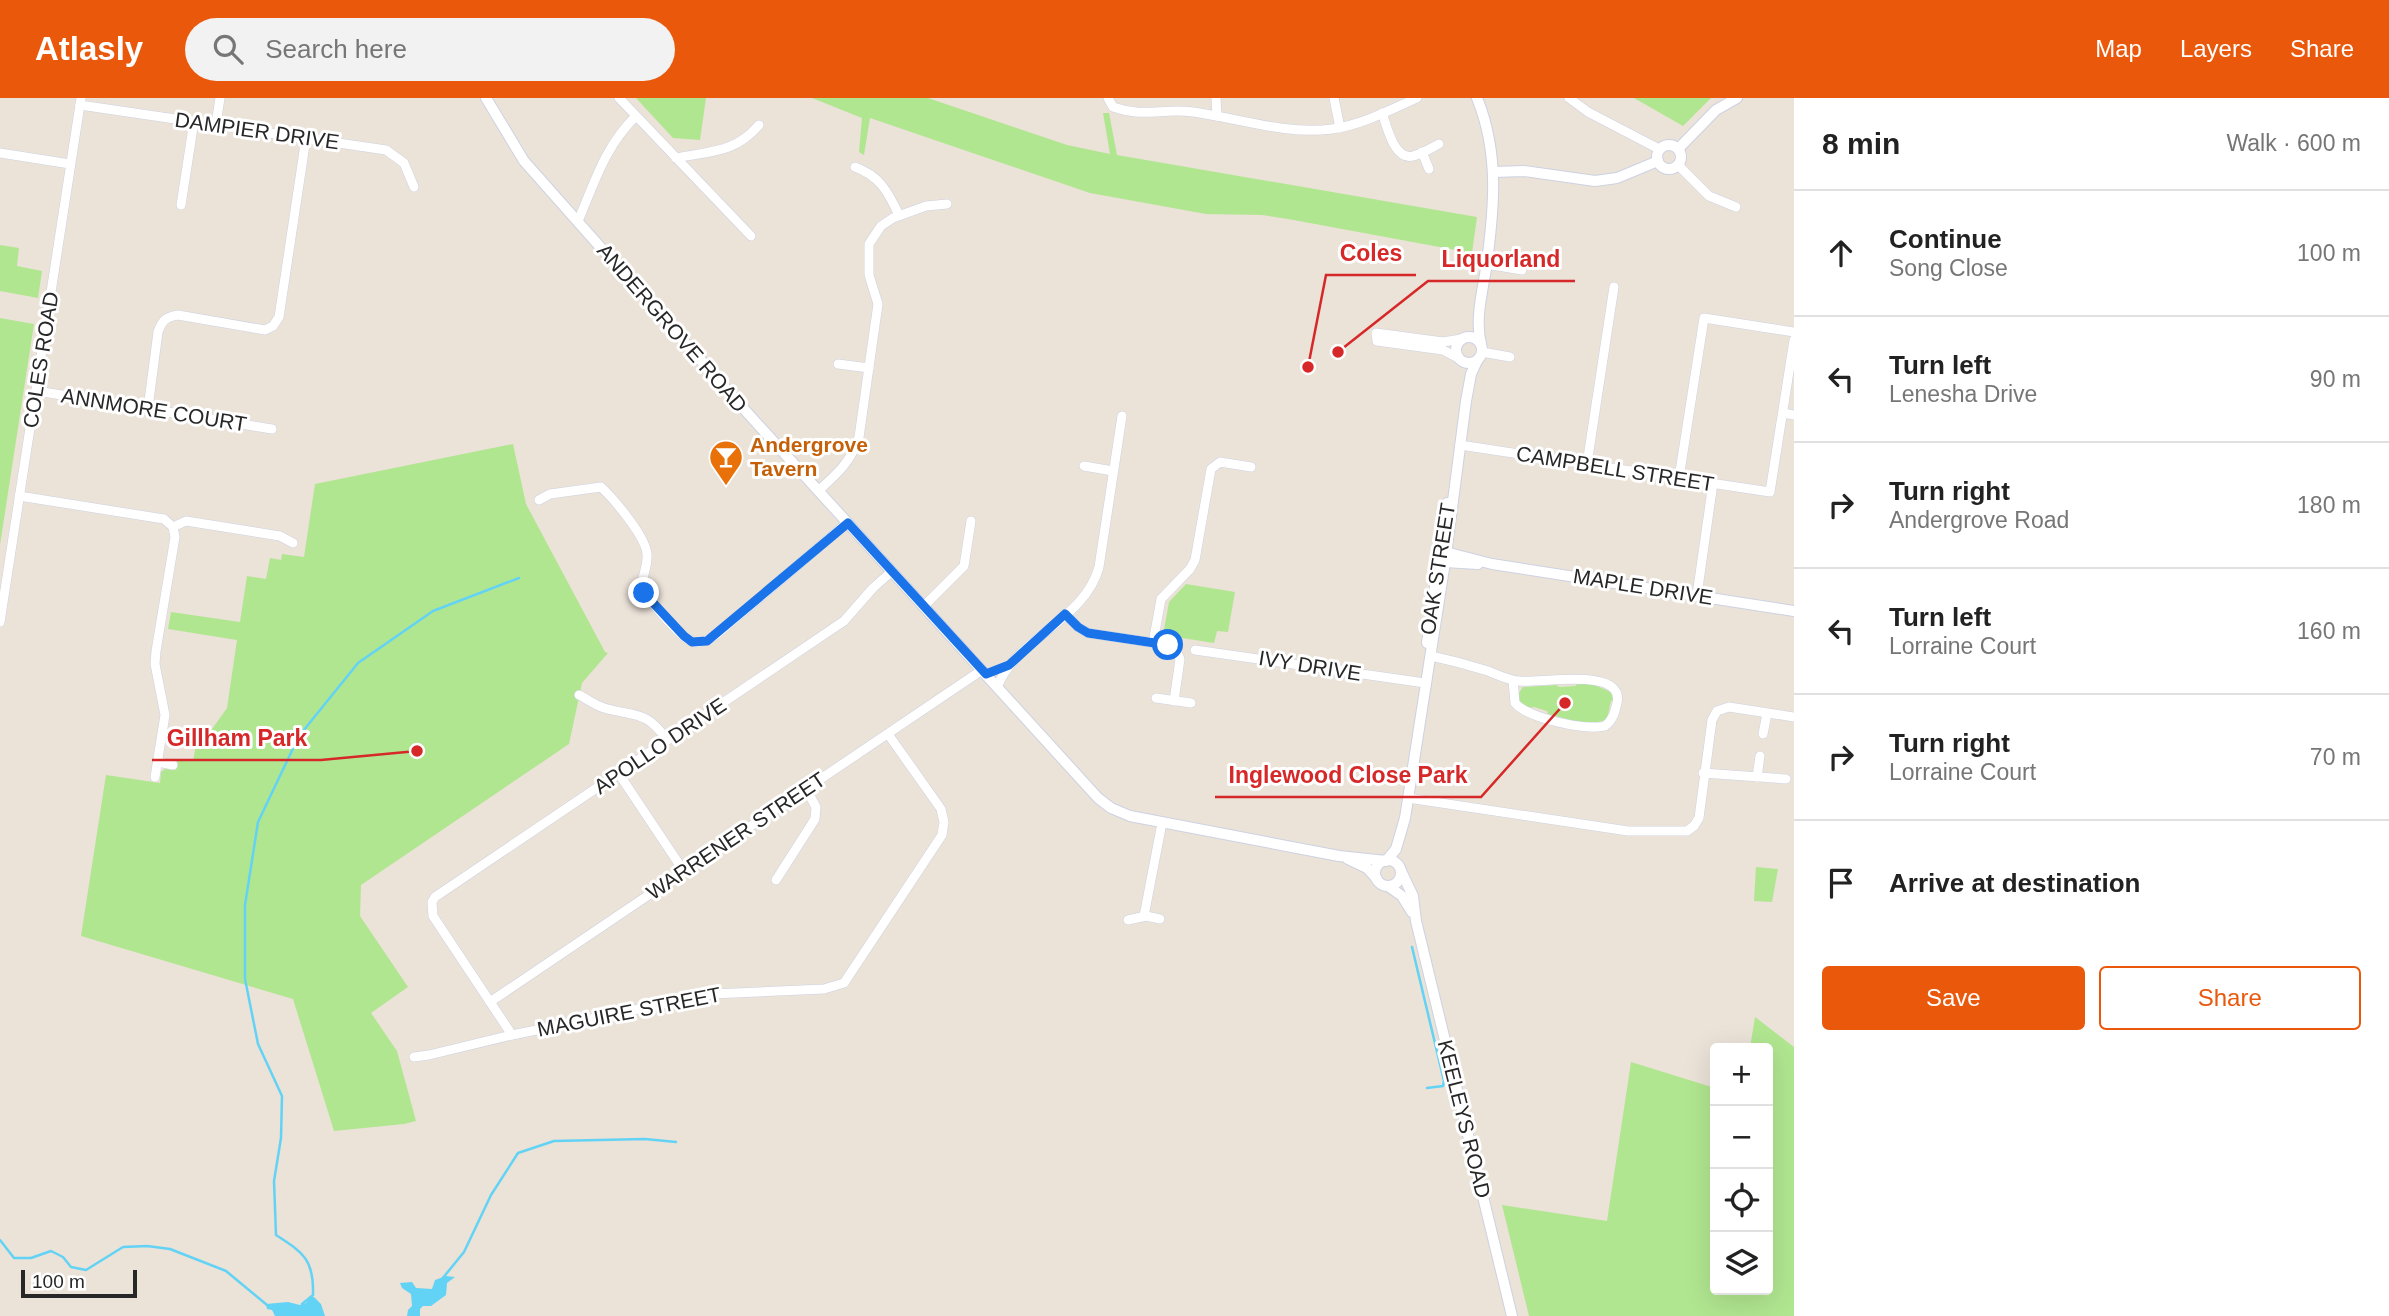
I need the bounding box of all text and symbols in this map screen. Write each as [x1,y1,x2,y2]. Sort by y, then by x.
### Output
search box [185,18,675,81]
text: Atlasly [35,30,143,67]
icon: search [209,30,247,68]
text: Search here [265,34,407,64]
text: Map [2095,35,2142,62]
text: Layers [2180,35,2252,62]
text: Share [2290,35,2354,62]
street label: DAMPIER DRIVE [173,108,341,153]
text: 8 min [1822,127,1900,160]
text: Walk · 600 m [2226,130,2361,156]
text: Continue [1889,224,2002,254]
callout: Coles [1326,231,1416,275]
icon: ahead [1822,234,1860,272]
callout: Liquorland [1428,237,1575,281]
street label: ANDERGROVE ROAD [593,239,752,417]
text: Coles [1340,240,1402,266]
text: 100 m [2297,240,2361,266]
text: Liquorland [1442,246,1560,272]
text: Song Close [1889,255,2008,281]
street label: COLES ROAD [18,290,63,430]
text: Turn left [1889,350,1991,380]
icon: left [1822,360,1860,398]
text: 90 m [2310,366,2361,392]
text: Lenesha Drive [1889,381,2037,407]
street label: ANNMORE COURT [60,383,249,436]
place label: Andergrove Tavern [750,433,868,480]
bar icon: Andergrove Tavern [707,438,745,487]
street label: CAMPBELL STREET [1515,442,1716,496]
text: Turn right [1889,476,2010,506]
icon: right [1822,486,1860,524]
text: 180 m [2297,492,2361,518]
street label: OAK STREET [1416,501,1459,636]
text: Andergrove Road [1889,507,2069,533]
street label: MAPLE DRIVE [1572,564,1715,609]
route end [628,577,659,608]
text: Turn left [1889,602,1991,632]
icon: left [1822,612,1860,650]
text: 160 m [2297,618,2361,644]
route start [1152,629,1183,660]
text: Lorraine Court [1889,633,2036,659]
street label: IVY DRIVE [1257,646,1363,685]
street label: APOLLO DRIVE [589,693,730,798]
callout: Gillham Park [152,716,321,760]
text: Gillham Park [167,725,308,751]
text: Turn right [1889,728,2010,758]
icon: right [1822,738,1860,776]
text: 70 m [2310,744,2361,770]
callout: Inglewood Close Park [1215,753,1481,797]
text: Lorraine Court [1889,759,2036,785]
text: Inglewood Close Park [1229,762,1468,788]
street label: WARRENER STREET [642,767,830,904]
icon: arrive [1822,864,1860,902]
text: Arrive at destination [1889,868,2140,898]
button: Save [1822,966,2085,1030]
button: Share [2099,966,2361,1030]
street label: MAGUIRE STREET [535,982,723,1041]
street label: KEELEYS ROAD [1434,1037,1495,1200]
map controls [1710,1043,1773,1295]
button: + [1710,1043,1773,1106]
button: − [1710,1106,1773,1169]
button: locate [1710,1169,1773,1232]
button: layers [1710,1232,1773,1295]
scale bar [21,1267,136,1299]
text: 100 m [32,1271,85,1292]

